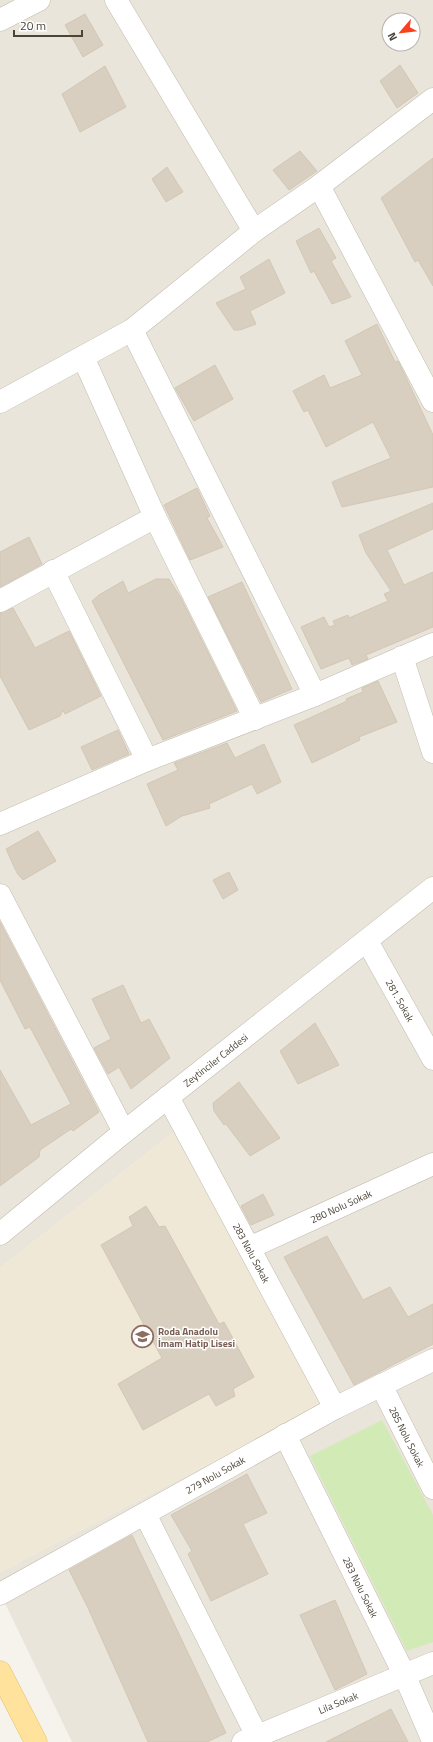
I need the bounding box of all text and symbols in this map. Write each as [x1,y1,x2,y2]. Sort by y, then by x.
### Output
scale bar [14,12,82,38]
north arrow [381,12,421,52]
text: 20 m [20,16,46,35]
text: N [383,30,401,44]
street label: 281. Sokak [382,976,418,1024]
street label: Zeytinciler Caddesi [180,1030,251,1090]
street label: 280 Nolu Sokak [308,1185,374,1227]
street label: 283 Nolu Sokak [229,1220,274,1286]
school or university icon: Roda Anadolu İmam Hatip Lisesi [129,1324,155,1350]
place label: Roda Anadolu İmam Hatip Lisesi [158,1324,235,1351]
street label: 285 Nolu Sokak [386,1404,429,1470]
street label: 279 Nolu Sokak [183,1452,248,1497]
street label: 283 Nolu Sokak [339,1554,382,1620]
street label: Lila Sokak [316,1687,360,1717]

